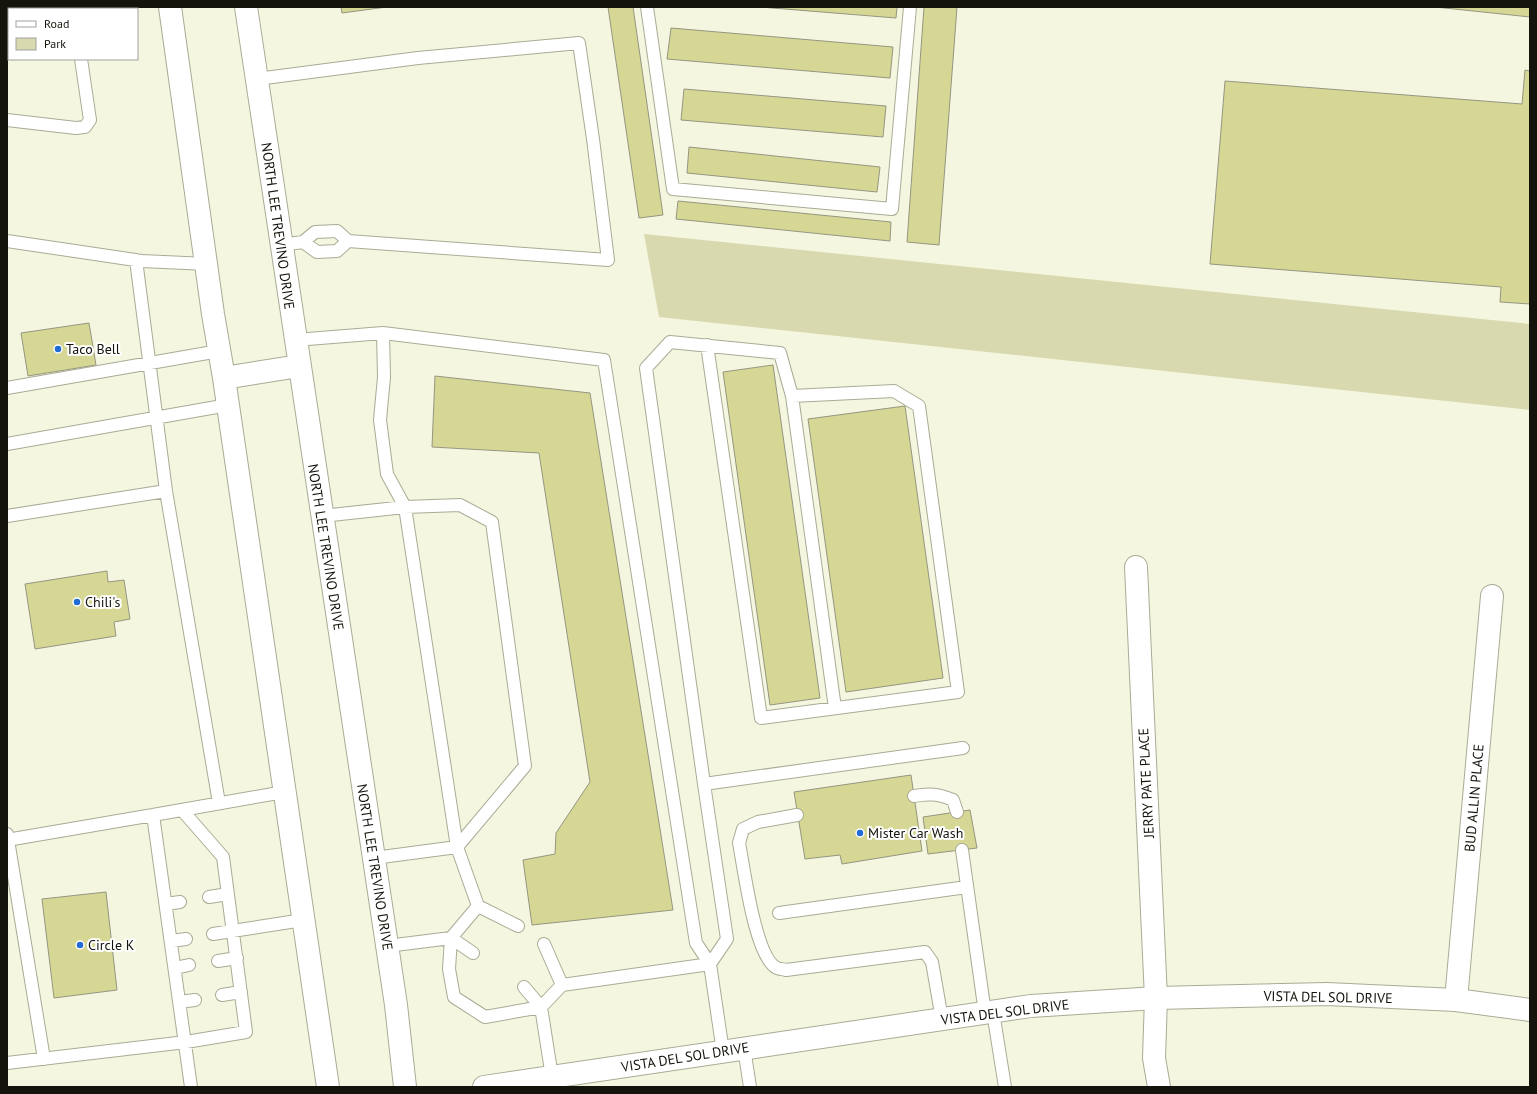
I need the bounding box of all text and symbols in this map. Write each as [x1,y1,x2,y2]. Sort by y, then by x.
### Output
legend [8,8,138,60]
text: Road [44,16,69,31]
text: Park [44,36,66,51]
street label: NORTH LEE TREVINO DRIVE [257,141,299,311]
place label: Taco Bell [66,340,120,358]
marker: Taco Bell [53,344,63,354]
street label: NORTH LEE TREVINO DRIVE [304,462,348,632]
place label: Chili's [85,593,120,611]
marker: Chili's [72,597,82,607]
street label: JERRY PATE PLACE [1134,727,1158,840]
street label: BUD ALLIN PLACE [1460,743,1488,853]
street label: NORTH LEE TREVINO DRIVE [353,782,397,952]
place label: Mister Car Wash [868,824,963,842]
marker: Mister Car Wash [855,828,865,838]
place label: Circle K [88,936,135,954]
marker: Circle K [75,940,85,950]
street label: VISTA DEL SOL DRIVE [1262,987,1393,1007]
street label: VISTA DEL SOL DRIVE [939,995,1070,1029]
street label: VISTA DEL SOL DRIVE [619,1038,750,1076]

